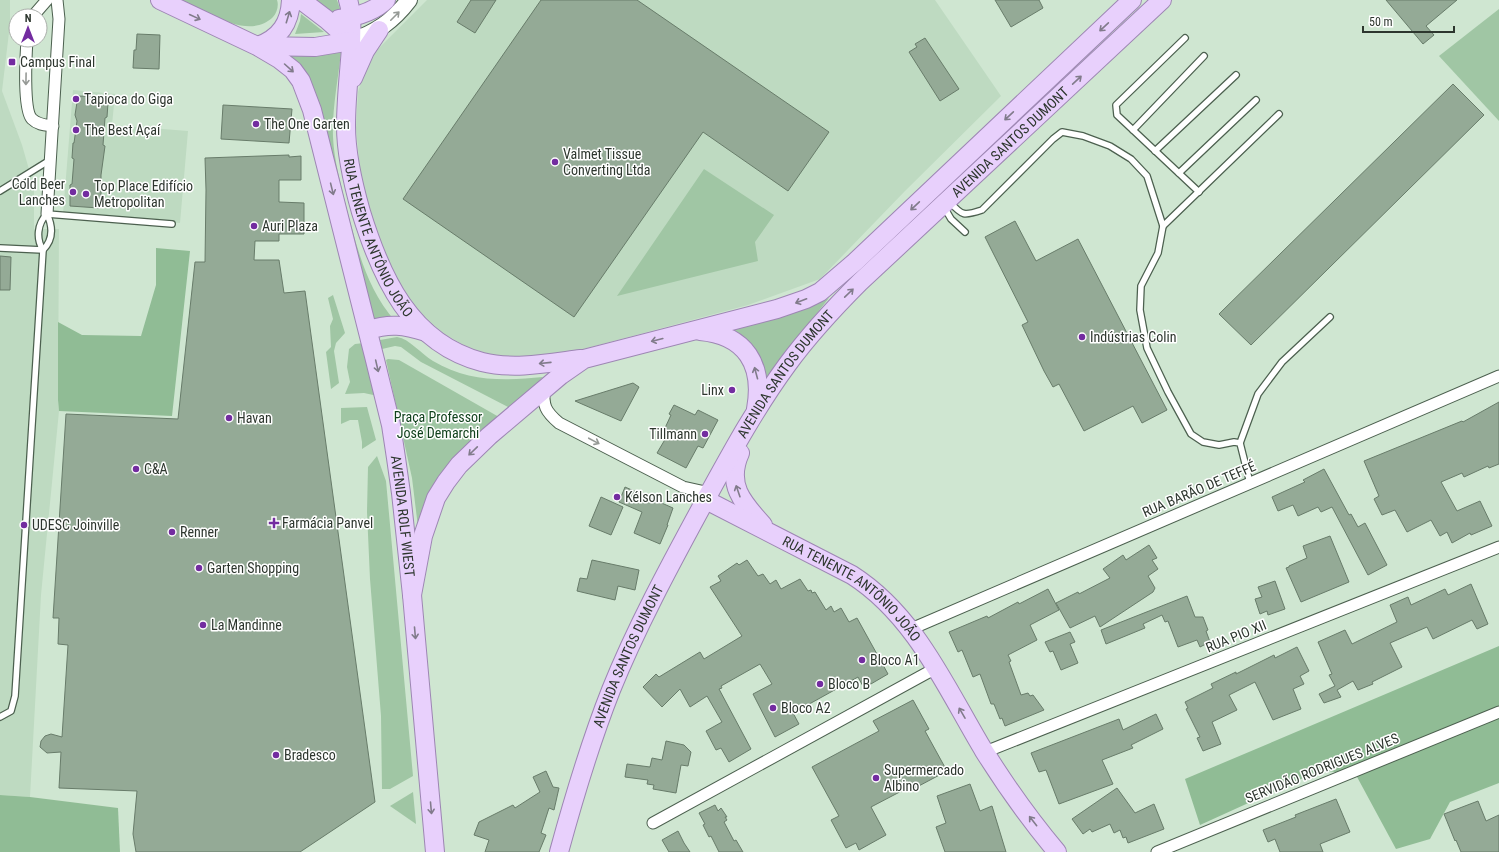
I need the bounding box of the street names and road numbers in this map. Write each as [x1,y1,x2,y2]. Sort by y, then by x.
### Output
street label: AVENIDA SANTOS DUMONT [948,84,1072,201]
street label: RUA TENENTE ANTÔNIO JOÃO [341,157,416,320]
street label: AVENIDA SANTOS DUMONT [734,307,837,441]
street label: AVENIDA ROLF WIEST [388,455,418,577]
street label: RUA BARÃO DE TEFFÉ [1139,457,1258,520]
street label: RUA TENENTE ANTÔNIO JOÃO [780,533,924,644]
street label: AVENIDA SANTOS DUMONT [590,582,667,730]
street label: RUA PIO XII [1203,617,1269,655]
street label: SERVIDÃO RODRIGUES ALVES [1242,729,1401,806]

